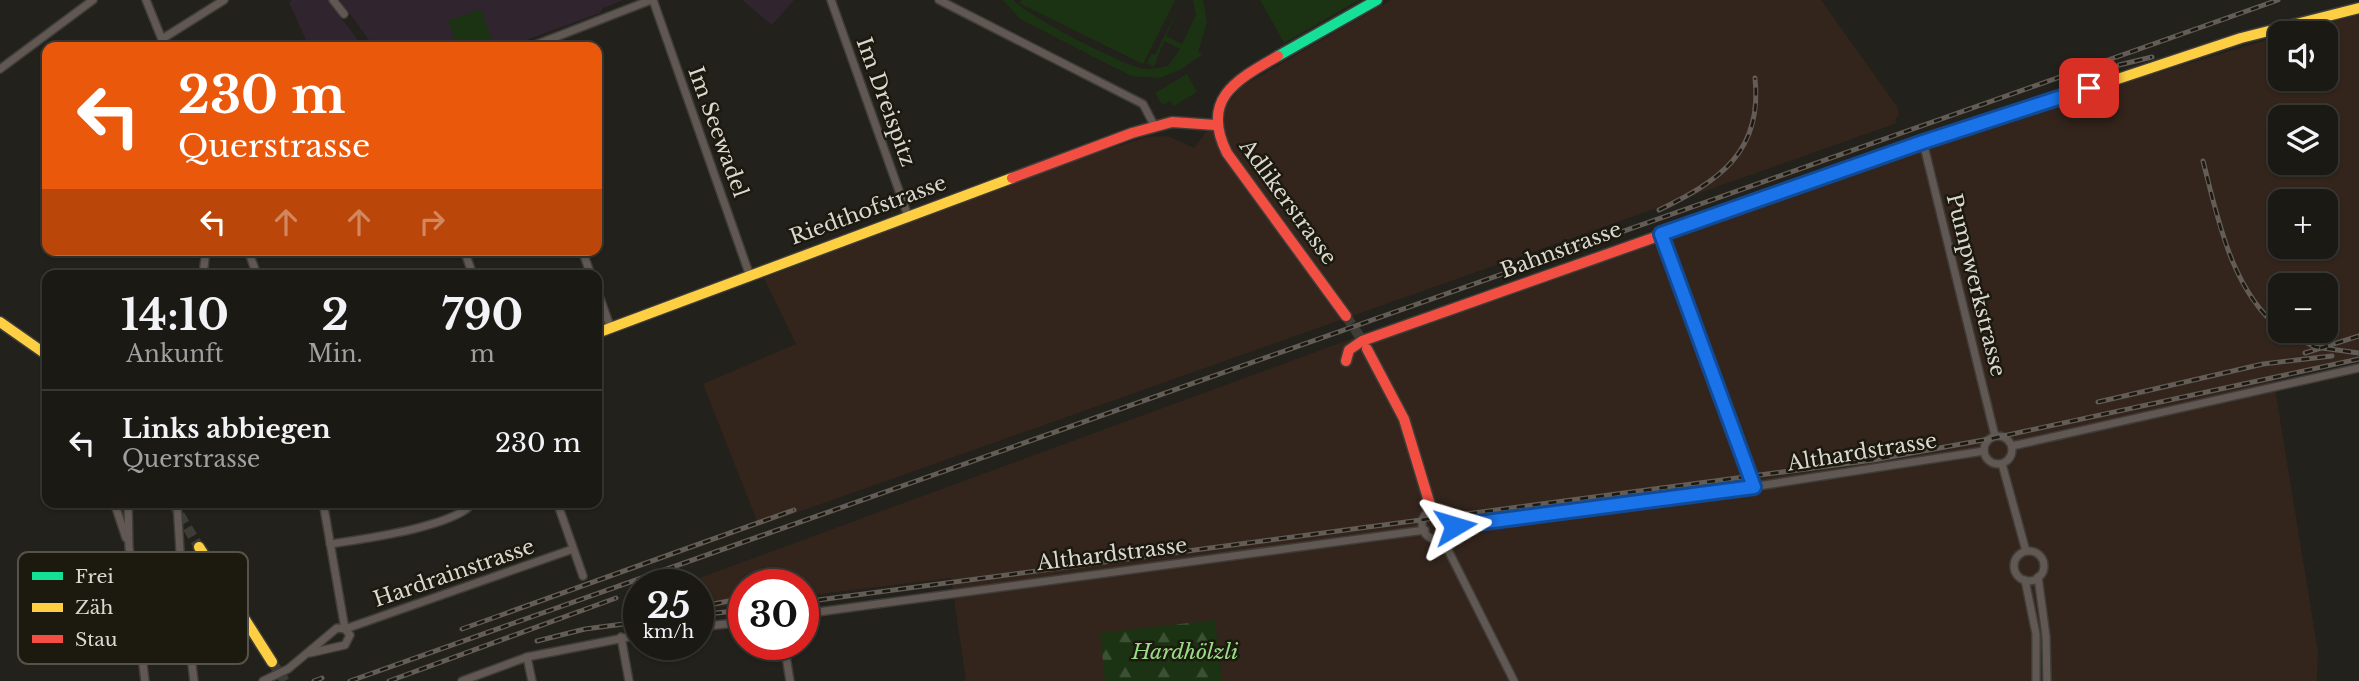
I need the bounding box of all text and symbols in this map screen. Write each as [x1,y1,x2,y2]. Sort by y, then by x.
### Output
map controls [2268,21,2338,343]
button: sound [2268,21,2338,91]
street label: Im Dreispitz [851,34,921,170]
pin [2059,58,2119,118]
street label: Im Seewadel [682,63,754,201]
text: 230 m [178,65,345,126]
icon: arrive [2070,69,2108,107]
icon: left [63,70,154,161]
button: layers [2268,105,2338,175]
text: Querstrasse [178,126,370,166]
street label: Adlikerstrasse [1233,133,1342,270]
street label: Riedthofstrasse [786,170,950,250]
button: + [2268,189,2338,259]
street label: Pumpwerkstrasse [1941,191,2011,379]
icon: left [194,203,232,241]
icon: ahead [267,203,305,241]
icon: ahead [340,203,378,241]
icon: right [413,203,451,241]
street label: Bahnstrasse [1497,216,1625,284]
button: − [2268,273,2338,343]
text: 14:10 [121,289,229,341]
text: 2 [322,289,349,341]
text: 790 [441,289,523,341]
text: Ankunft [126,340,223,368]
text: Min. [308,340,363,368]
text: m [470,340,495,368]
text: Links abbiegen [122,413,331,445]
icon: left [63,424,101,462]
text: 230 m [495,427,581,459]
street label: Althardstrasse [1784,427,1939,477]
text: Querstrasse [122,445,260,473]
position arrow [1418,489,1492,563]
street label: Althardstrasse [1034,532,1189,576]
street label: Hardrainstrasse [370,533,538,613]
legend [18,552,248,664]
text: Frei [75,565,114,588]
speed limit sign: 30 [728,569,819,660]
text: 25 [647,584,690,627]
text: Zäh [75,596,113,619]
text: km/h [643,621,694,643]
text: Stau [75,628,118,651]
park label: Hardhölzli [1131,639,1239,665]

